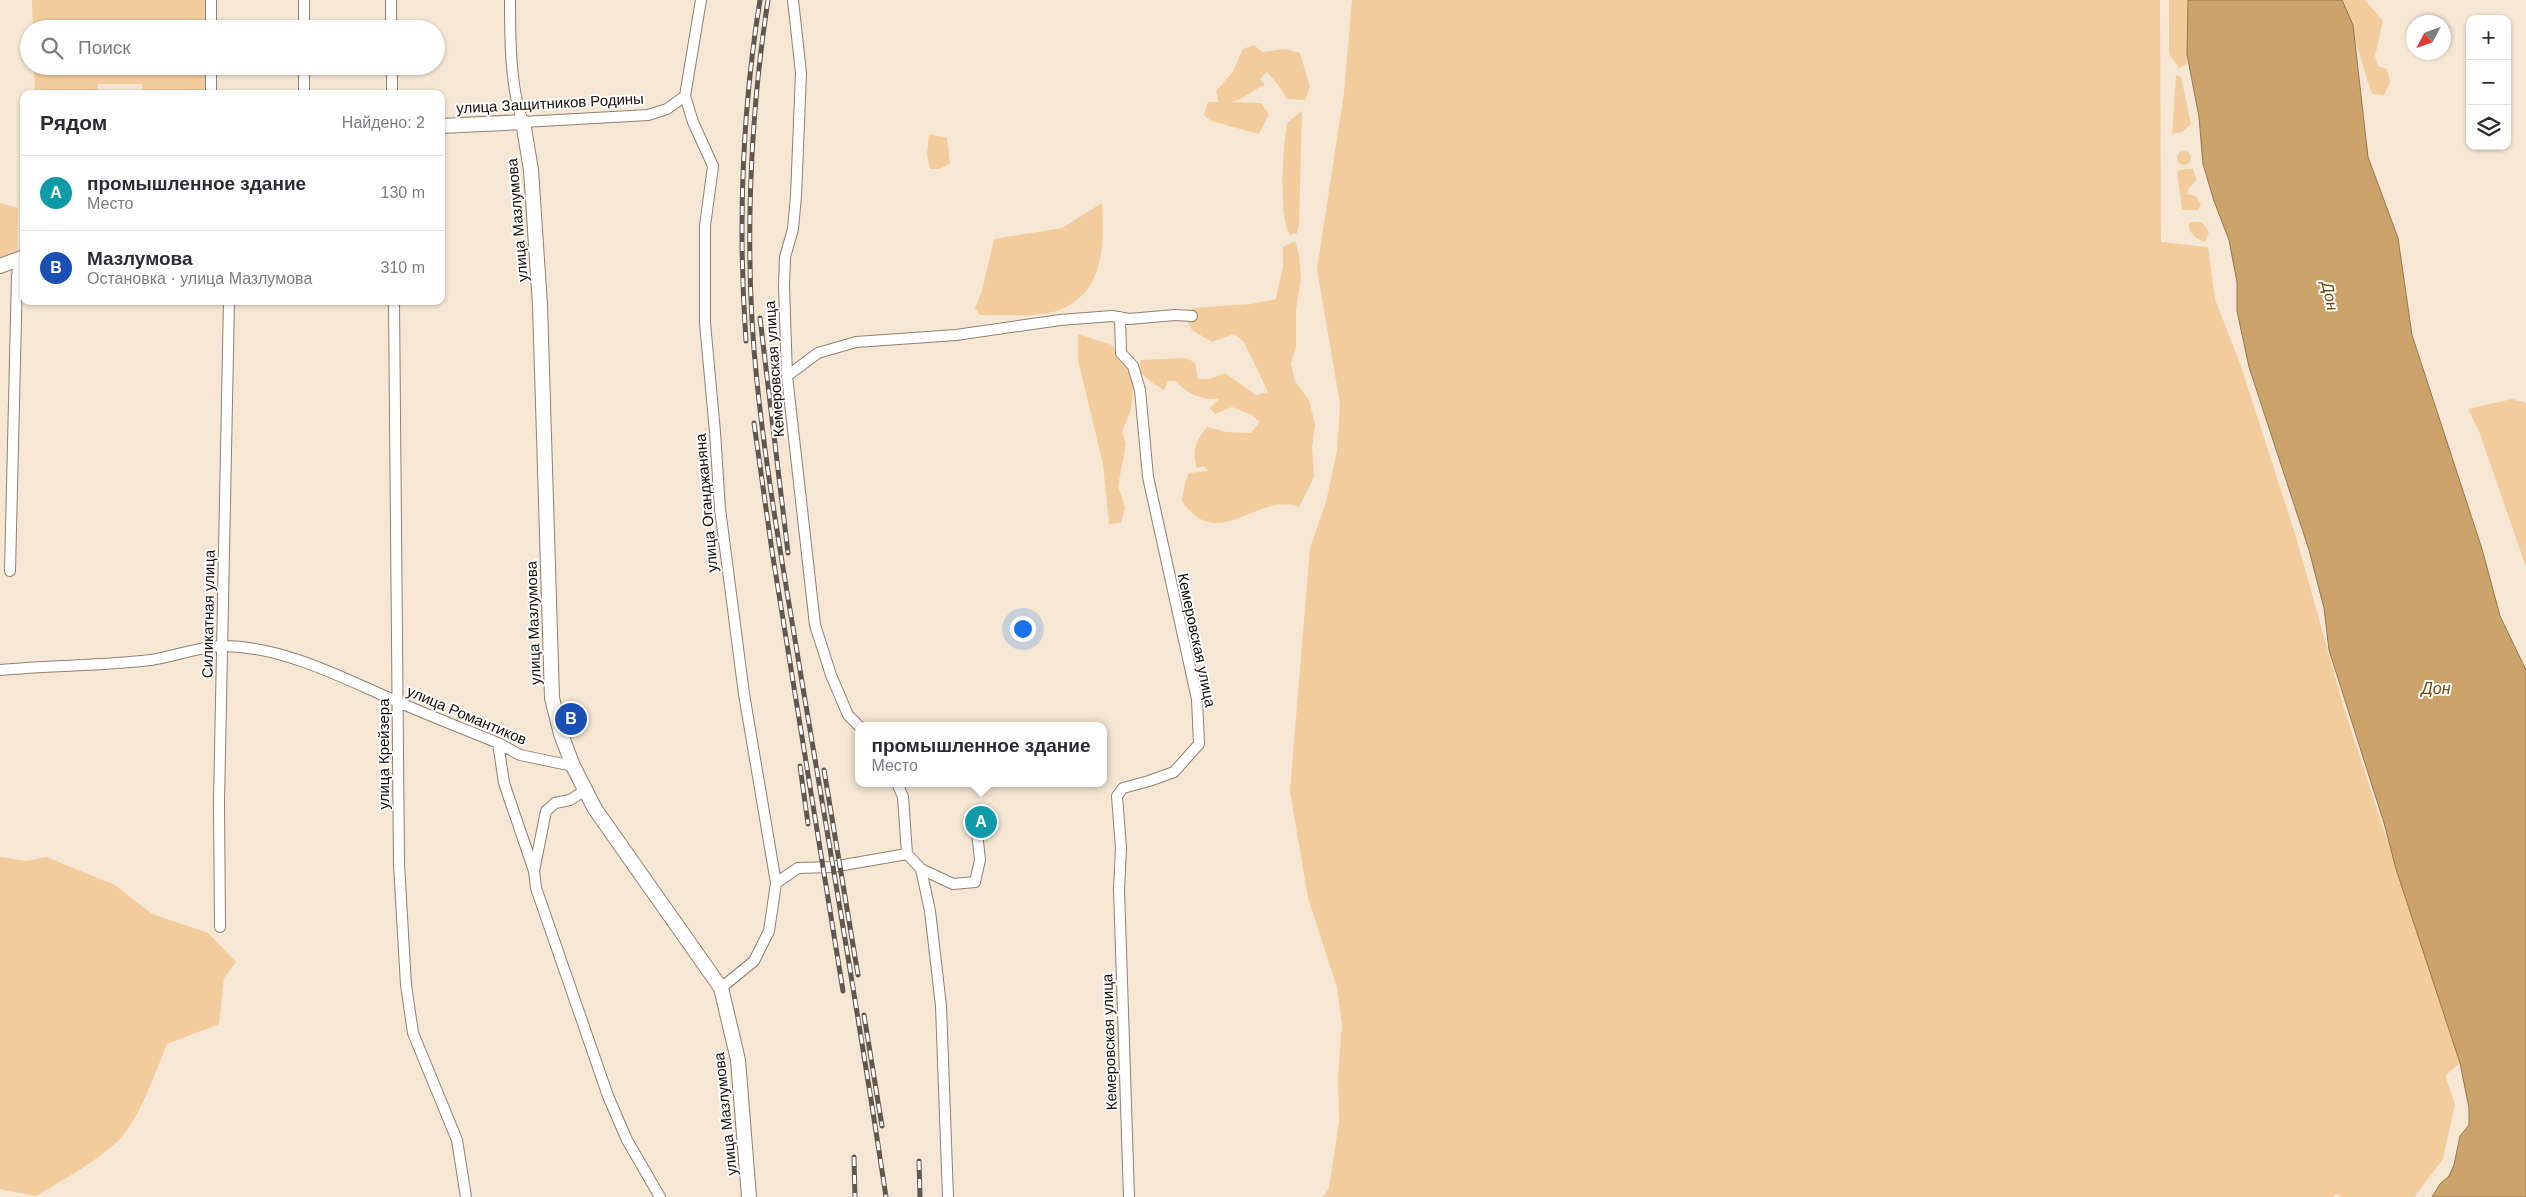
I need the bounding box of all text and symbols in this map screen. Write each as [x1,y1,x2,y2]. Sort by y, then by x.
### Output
north arrow [2406,15,2451,60]
map controls [2466,15,2511,150]
button: + [2466,15,2511,60]
search box [20,20,445,75]
icon: search [38,34,66,62]
text: Поиск [78,37,131,58]
button: − [2466,60,2511,105]
street label: улица Защитников Родины [456,90,644,116]
button: layers [2466,105,2511,150]
text: Рядом [40,111,107,134]
text: Найдено: 2 [342,114,425,131]
street label: улица Мазлумова [503,157,531,282]
text: промышленное здание [87,173,306,194]
text: A [50,184,62,201]
text: 130 m [381,184,425,201]
text: Место [87,195,133,212]
text: Мазлумова [87,248,193,269]
text: B [50,259,62,276]
text: 310 m [381,259,425,276]
text: Остановка · улица Мазлумова [87,270,312,287]
water label: Дон [2318,278,2341,312]
street label: Кемеровская улица [761,300,787,438]
street label: улица Оганджаняна [691,432,721,573]
street label: Силикатная улица [198,549,218,678]
street label: улица Мазлумова [522,560,544,685]
street label: Кемеровская улица [1174,571,1220,709]
your location [1010,616,1036,642]
water label: Дон [2420,680,2451,697]
street label: улица Романтиков [405,682,529,748]
street label: улица Крейзера [375,698,392,809]
pin: B [555,700,587,738]
popup [855,722,1107,787]
text: промышленное здание [871,735,1091,756]
text: Место [871,757,918,774]
pin: A [965,803,997,841]
street label: Кемеровская улица [1098,973,1120,1110]
street label: улица Мазлумова [710,1051,740,1176]

